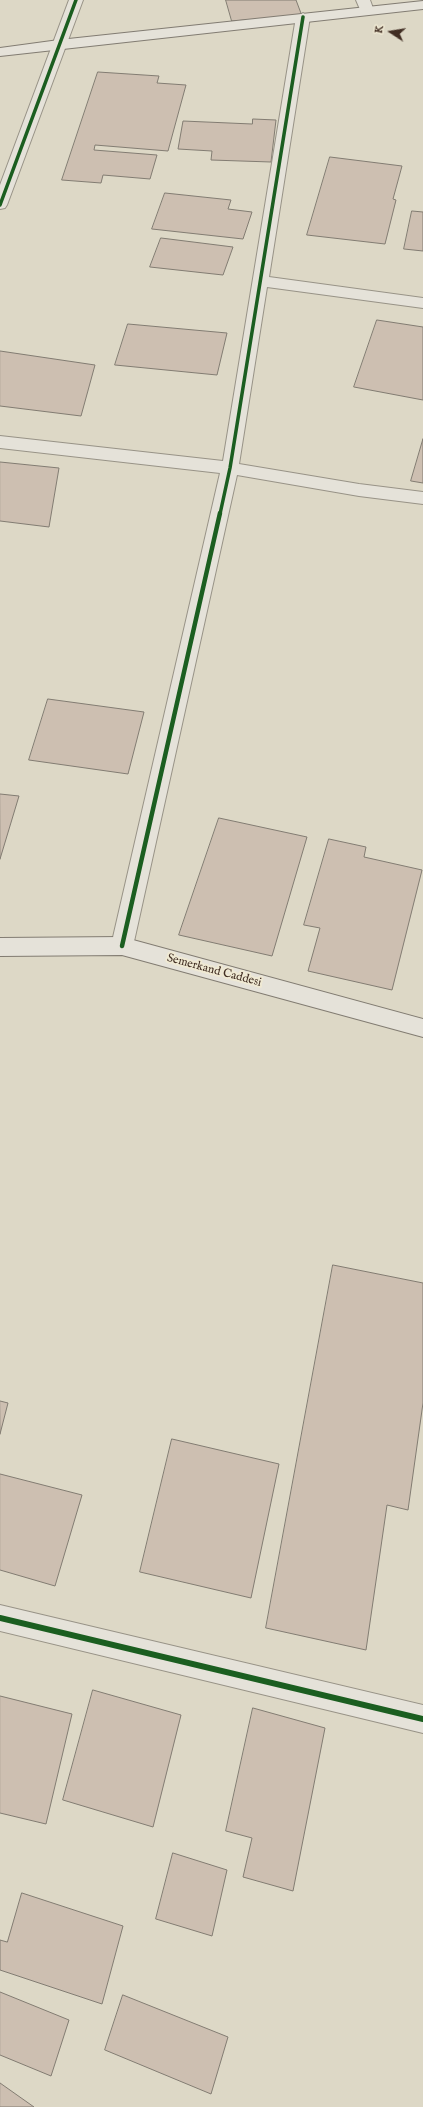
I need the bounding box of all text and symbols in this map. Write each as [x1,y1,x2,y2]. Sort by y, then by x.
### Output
north arrow [371,12,411,52]
text: K [372,24,387,35]
street label: Semerkand Caddesi [165,951,263,991]

